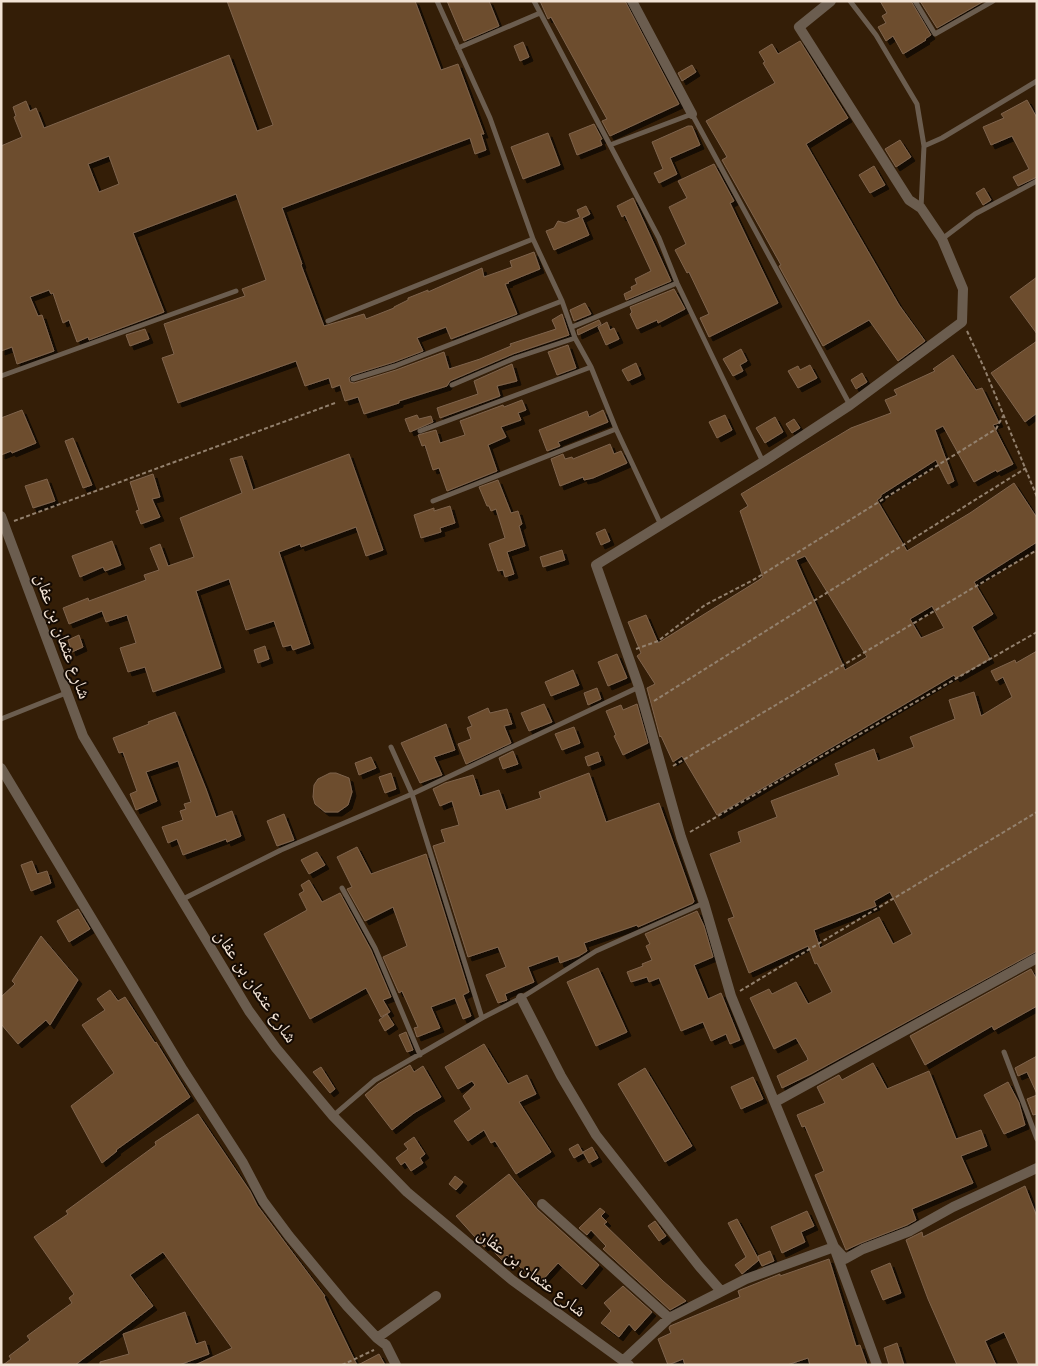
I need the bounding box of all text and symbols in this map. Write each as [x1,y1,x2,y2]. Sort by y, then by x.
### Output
street label: شارع عثمان بن عفان [30,570,96,702]
street label: شارع عثمان بن عفان [210,925,302,1047]
street label: شارع عثمان بن عفان [473,1223,591,1321]

